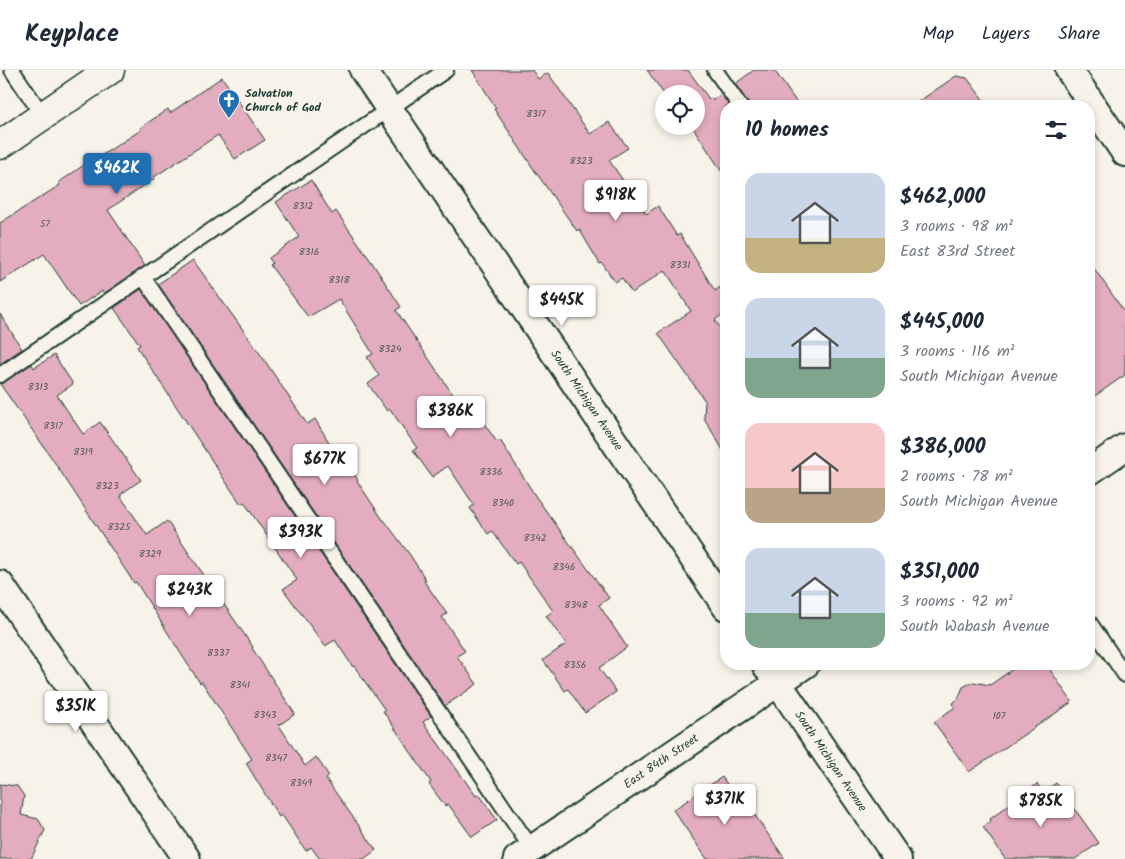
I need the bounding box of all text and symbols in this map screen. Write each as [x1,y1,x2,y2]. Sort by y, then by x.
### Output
text: Keyplace [25,15,119,54]
text: Map [923,20,954,49]
text: Layers [982,20,1030,49]
text: Share [1058,20,1100,49]
place label: Salvation Church of God [245,84,322,117]
map controls [655,85,705,135]
button: locate [655,85,705,135]
church icon: Salvation Church of God [217,88,241,119]
house number: 8317 [526,106,546,122]
text: 10 homes [745,114,829,147]
icon: filters [1042,116,1070,144]
pin: $462K [82,152,152,195]
house number: 8323 [569,153,593,169]
text: $462K [94,156,140,181]
pin: $918K [581,180,651,222]
text: $462,000 [900,181,985,214]
text: $918K [595,183,637,208]
icon: home [785,193,845,253]
house number: 8312 [293,198,314,214]
text: 3 rooms · 98 m² [900,214,1013,239]
house number: 57 [40,216,50,232]
text: East 83rd Street [900,239,1015,264]
house number: 8316 [299,244,319,260]
house number: 8331 [670,257,690,273]
house number: 8318 [329,272,350,288]
pin: $445K [527,284,597,327]
text: $445K [540,288,584,313]
text: $445,000 [900,306,984,339]
icon: home [785,318,845,378]
text: 3 rooms · 116 m² [900,339,1015,364]
house number: 8324 [378,341,402,357]
street label: South Michigan Avenue [546,346,628,455]
text: South Michigan Avenue [900,364,1058,389]
house number: 8313 [28,379,49,395]
pin: $386K [416,396,486,438]
text: $386K [428,399,474,424]
house number: 8317 [43,418,63,434]
text: $386,000 [900,431,986,464]
icon: home [785,443,845,503]
house number: 8319 [73,444,93,460]
pin: $677K [290,444,360,486]
text: $677K [304,447,346,472]
house number: 8336 [480,464,503,480]
text: 2 rooms · 78 m² [900,464,1013,489]
house number: 8323 [95,478,119,494]
text: South Michigan Avenue [900,489,1058,514]
house number: 8340 [492,495,514,511]
pin: $393K [266,516,336,559]
house number: 8325 [108,519,131,535]
text: $393K [279,520,323,545]
house number: 8342 [523,530,547,546]
house number: 8329 [139,546,161,562]
text: $351,000 [900,556,979,589]
house number: 8346 [553,559,575,575]
icon: home [785,568,845,628]
pin: $243K [155,574,225,617]
text: $243K [167,578,213,603]
text: 3 rooms · 92 m² [900,589,1013,614]
house number: 8348 [564,597,589,613]
text: South Wabash Avenue [900,614,1049,639]
house number: 8337 [207,645,229,661]
house number: 8356 [564,657,586,673]
house number: 8341 [230,677,250,693]
pin: $351K [41,690,111,733]
text: $351K [56,694,96,719]
house number: 8343 [254,707,277,723]
street label: South Michigan Avenue [790,707,872,816]
house number: 107 [993,708,1006,724]
street label: East 84th Street [620,729,703,794]
house number: 8347 [265,750,287,766]
house number: 8349 [290,775,312,791]
pin: $371K [690,784,760,826]
pin: $785K [1006,786,1076,828]
text: $371K [705,787,745,812]
text: $785K [1019,789,1063,814]

